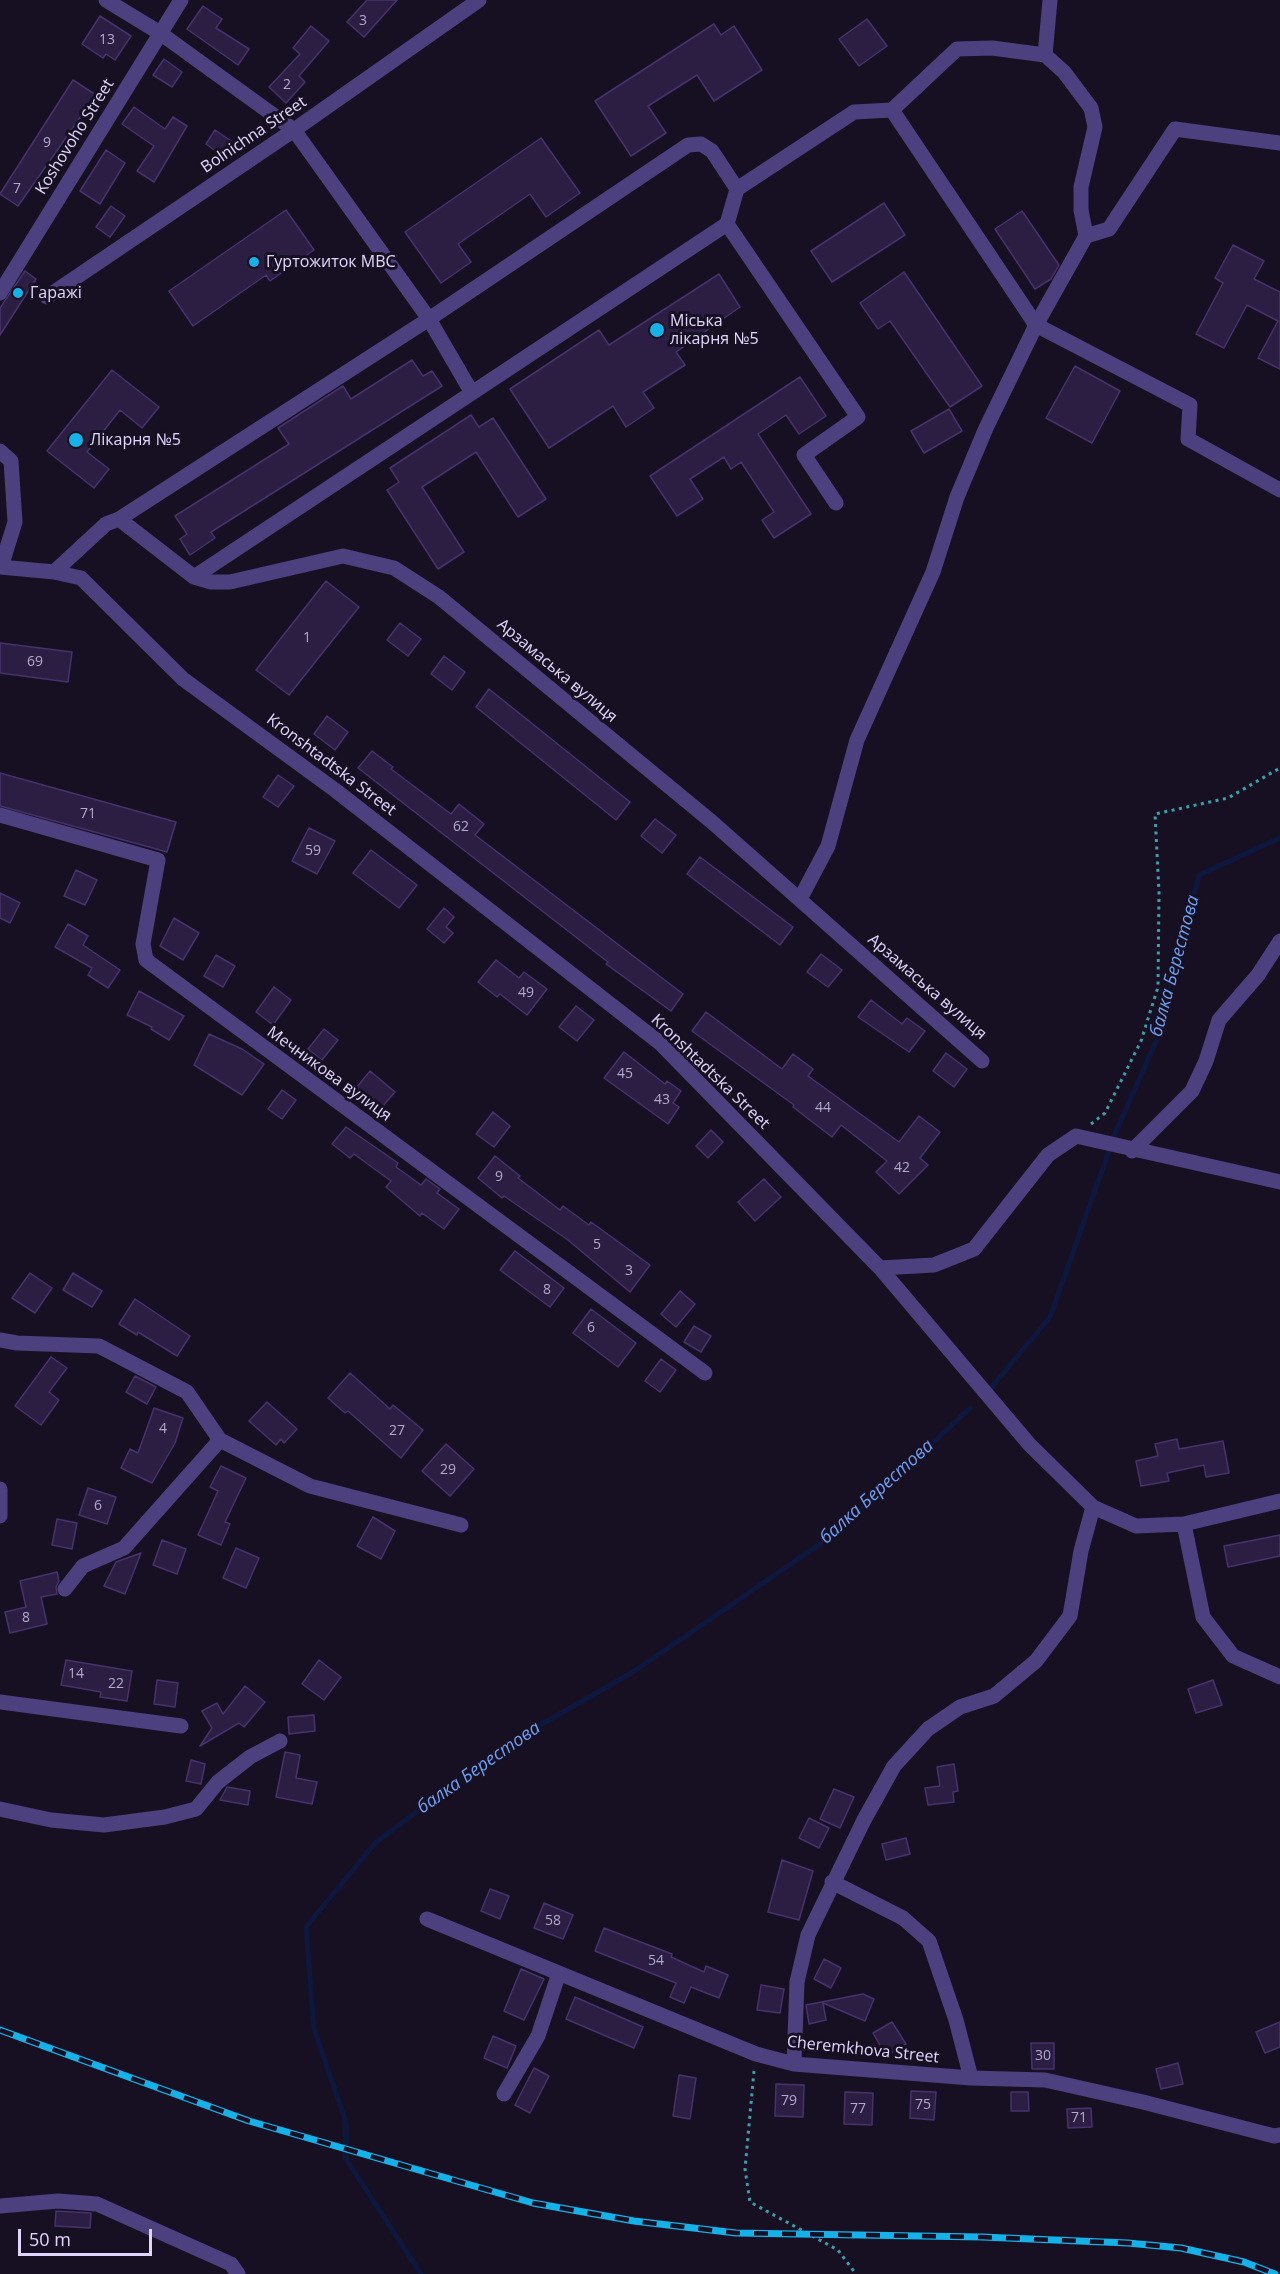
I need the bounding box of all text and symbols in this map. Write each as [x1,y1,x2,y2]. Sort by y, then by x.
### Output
house number: 3 [359,13,367,29]
house number: 13 [99,32,115,48]
street label: Koshovoho Street [32,76,118,198]
house number: 2 [283,77,291,93]
street label: Bolnichna Street [198,93,310,177]
house number: 9 [43,135,51,151]
house number: 7 [13,181,21,197]
place label: Гуртожиток МВС [266,252,396,272]
marker: Гуртожиток МВС [247,255,261,269]
place label: Гаражі [30,283,82,303]
marker: Гаражі [11,286,25,300]
place label: Міська лікарня №5 [670,311,759,349]
marker: Міська лікарня №5 [648,321,666,339]
place label: Лікарня №5 [90,430,181,450]
marker: Лікарня №5 [67,431,85,449]
street label: Арзамаська вулиця [493,615,621,727]
house number: 1 [303,630,311,646]
house number: 69 [27,654,43,670]
street label: Kronshtadtska Street [263,710,399,820]
house number: 71 [80,806,96,822]
house number: 62 [453,819,469,835]
house number: 59 [305,843,321,859]
water label: балка Берестова [1146,893,1204,1039]
street label: Арзамаська вулиця [864,930,990,1044]
house number: 49 [518,985,534,1001]
street label: Kronshtadtska Street [647,1011,773,1133]
street label: Мечникова вулиця [263,1022,395,1126]
house number: 45 [617,1066,633,1082]
house number: 43 [654,1092,670,1108]
house number: 44 [815,1100,831,1116]
house number: 42 [894,1160,910,1176]
house number: 9 [495,1169,503,1185]
house number: 5 [593,1237,601,1253]
house number: 3 [625,1263,633,1279]
house number: 8 [543,1282,551,1298]
house number: 6 [587,1320,595,1336]
house number: 4 [159,1421,167,1437]
house number: 27 [389,1423,405,1439]
water label: балка Берестова [816,1435,938,1549]
house number: 29 [440,1462,456,1478]
house number: 6 [94,1498,102,1514]
house number: 8 [22,1610,30,1626]
house number: 14 [68,1666,84,1682]
house number: 22 [108,1676,124,1692]
water label: балка Берестова [413,1717,545,1819]
house number: 58 [545,1913,561,1929]
house number: 54 [648,1953,664,1969]
street label: Cheremkhova Street [786,2032,940,2068]
house number: 30 [1035,2048,1051,2064]
house number: 79 [781,2093,797,2109]
house number: 75 [915,2097,931,2113]
house number: 77 [850,2101,866,2117]
house number: 71 [1071,2110,1087,2126]
scale bar [21,2217,154,2255]
text: 50 m [29,2227,71,2251]

